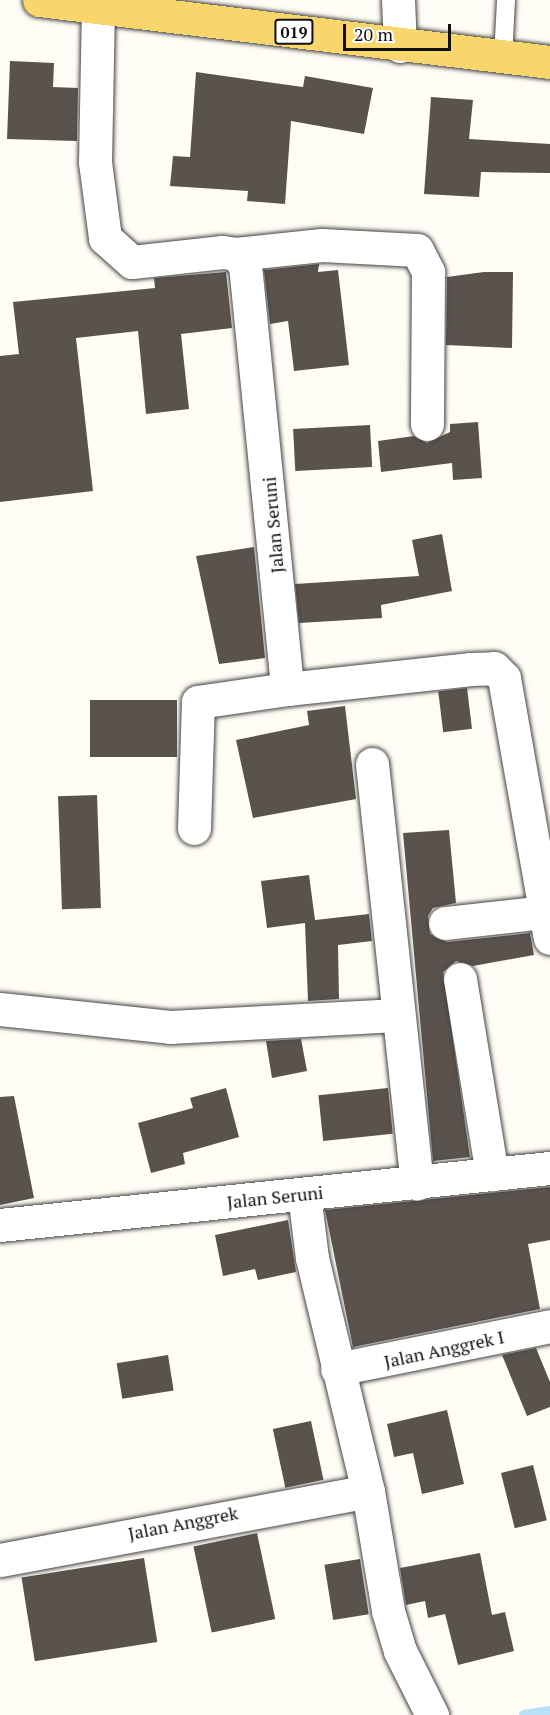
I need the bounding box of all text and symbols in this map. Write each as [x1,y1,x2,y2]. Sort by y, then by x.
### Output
scale bar [346,12,454,50]
road number: 019 [273,19,315,45]
text: 20 m [354,22,393,46]
street label: Jalan Seruni [258,476,288,574]
street label: Jalan Seruni [226,1181,324,1213]
street label: Jalan Anggrek I [382,1326,506,1372]
street label: Jalan Anggrek [126,1502,240,1544]

